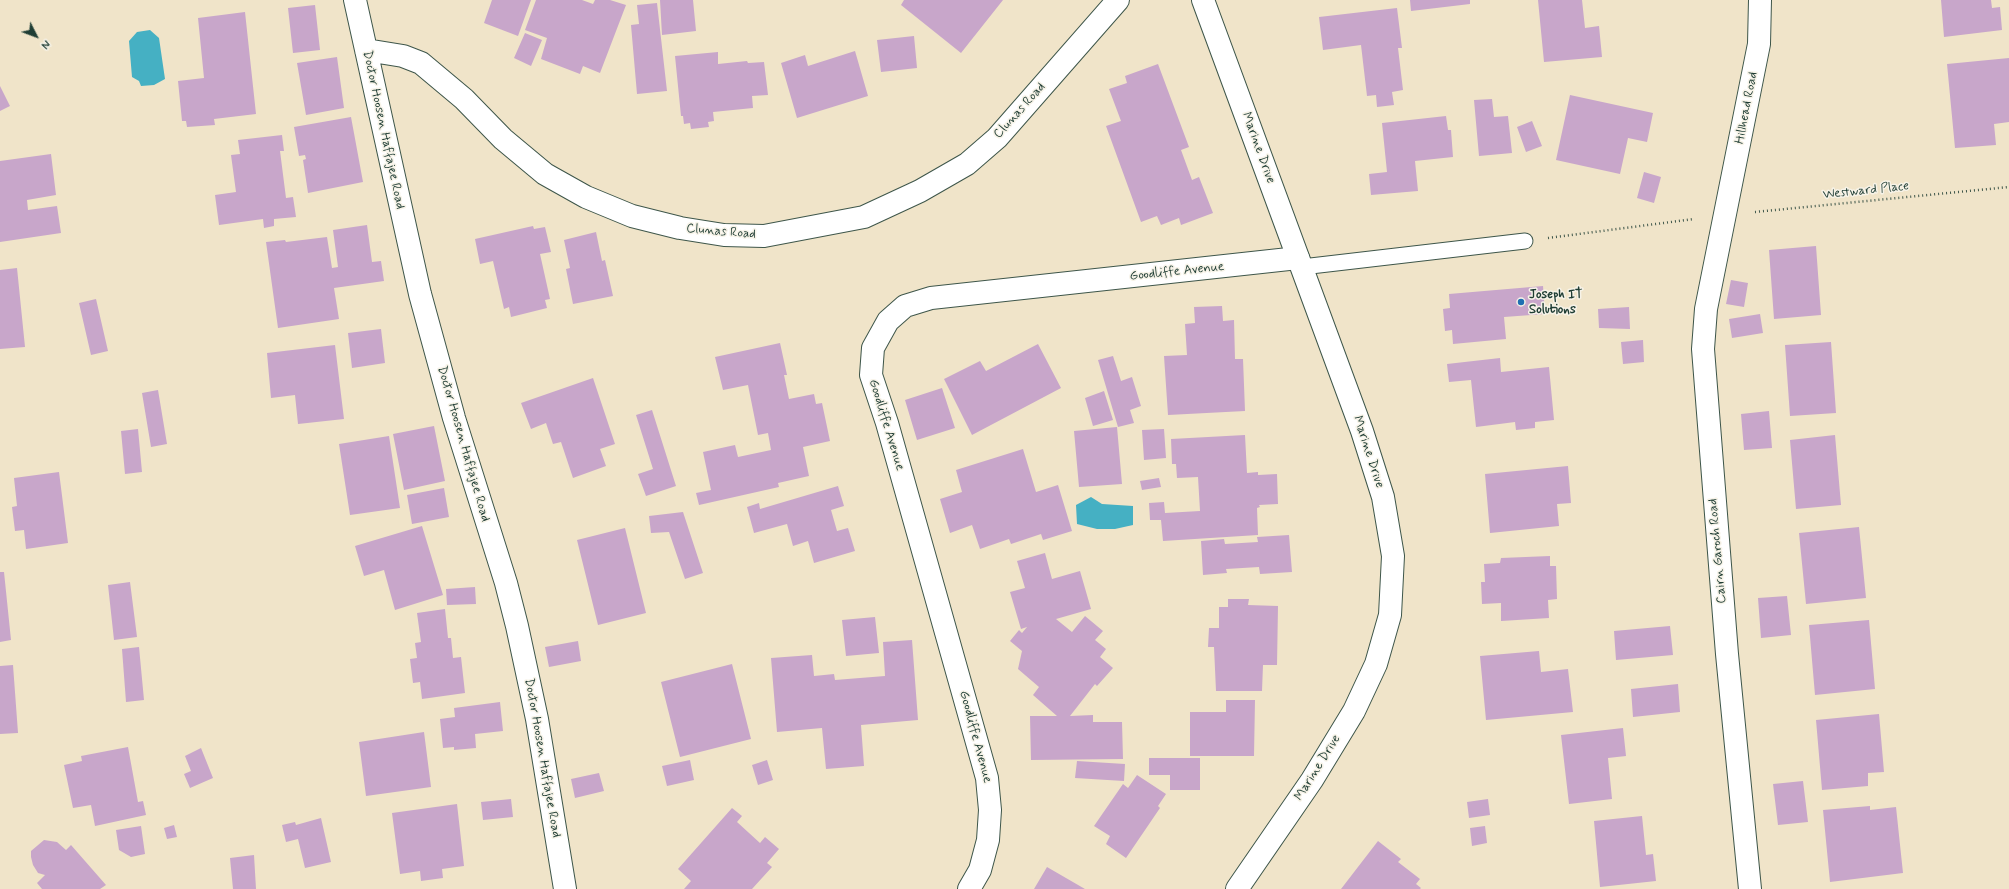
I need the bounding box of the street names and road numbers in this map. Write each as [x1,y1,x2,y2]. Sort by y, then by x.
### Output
street label: Doctor Hoosen Haffajee Road [359,49,407,211]
street label: Hillhead Road [1732,70,1762,146]
street label: Clunas Road [991,80,1049,142]
street label: Marine Drive [1238,110,1278,186]
street label: Westward Place [1822,179,1910,203]
street label: Clunas Road [685,221,757,243]
street label: Goodliffe Avenue [1129,259,1225,285]
street label: Doctor Hoosen Haffajee Road [433,364,493,524]
street label: Goodliffe Avenue [865,377,907,473]
street label: Marine Drive [1349,414,1387,490]
street label: Cairn Garoch Road [1706,498,1730,604]
street label: Doctor Hoosen Haffajee Road [520,677,564,839]
street label: Goodliffe Avenue [955,689,995,785]
street label: Marine Drive [1292,732,1344,804]

